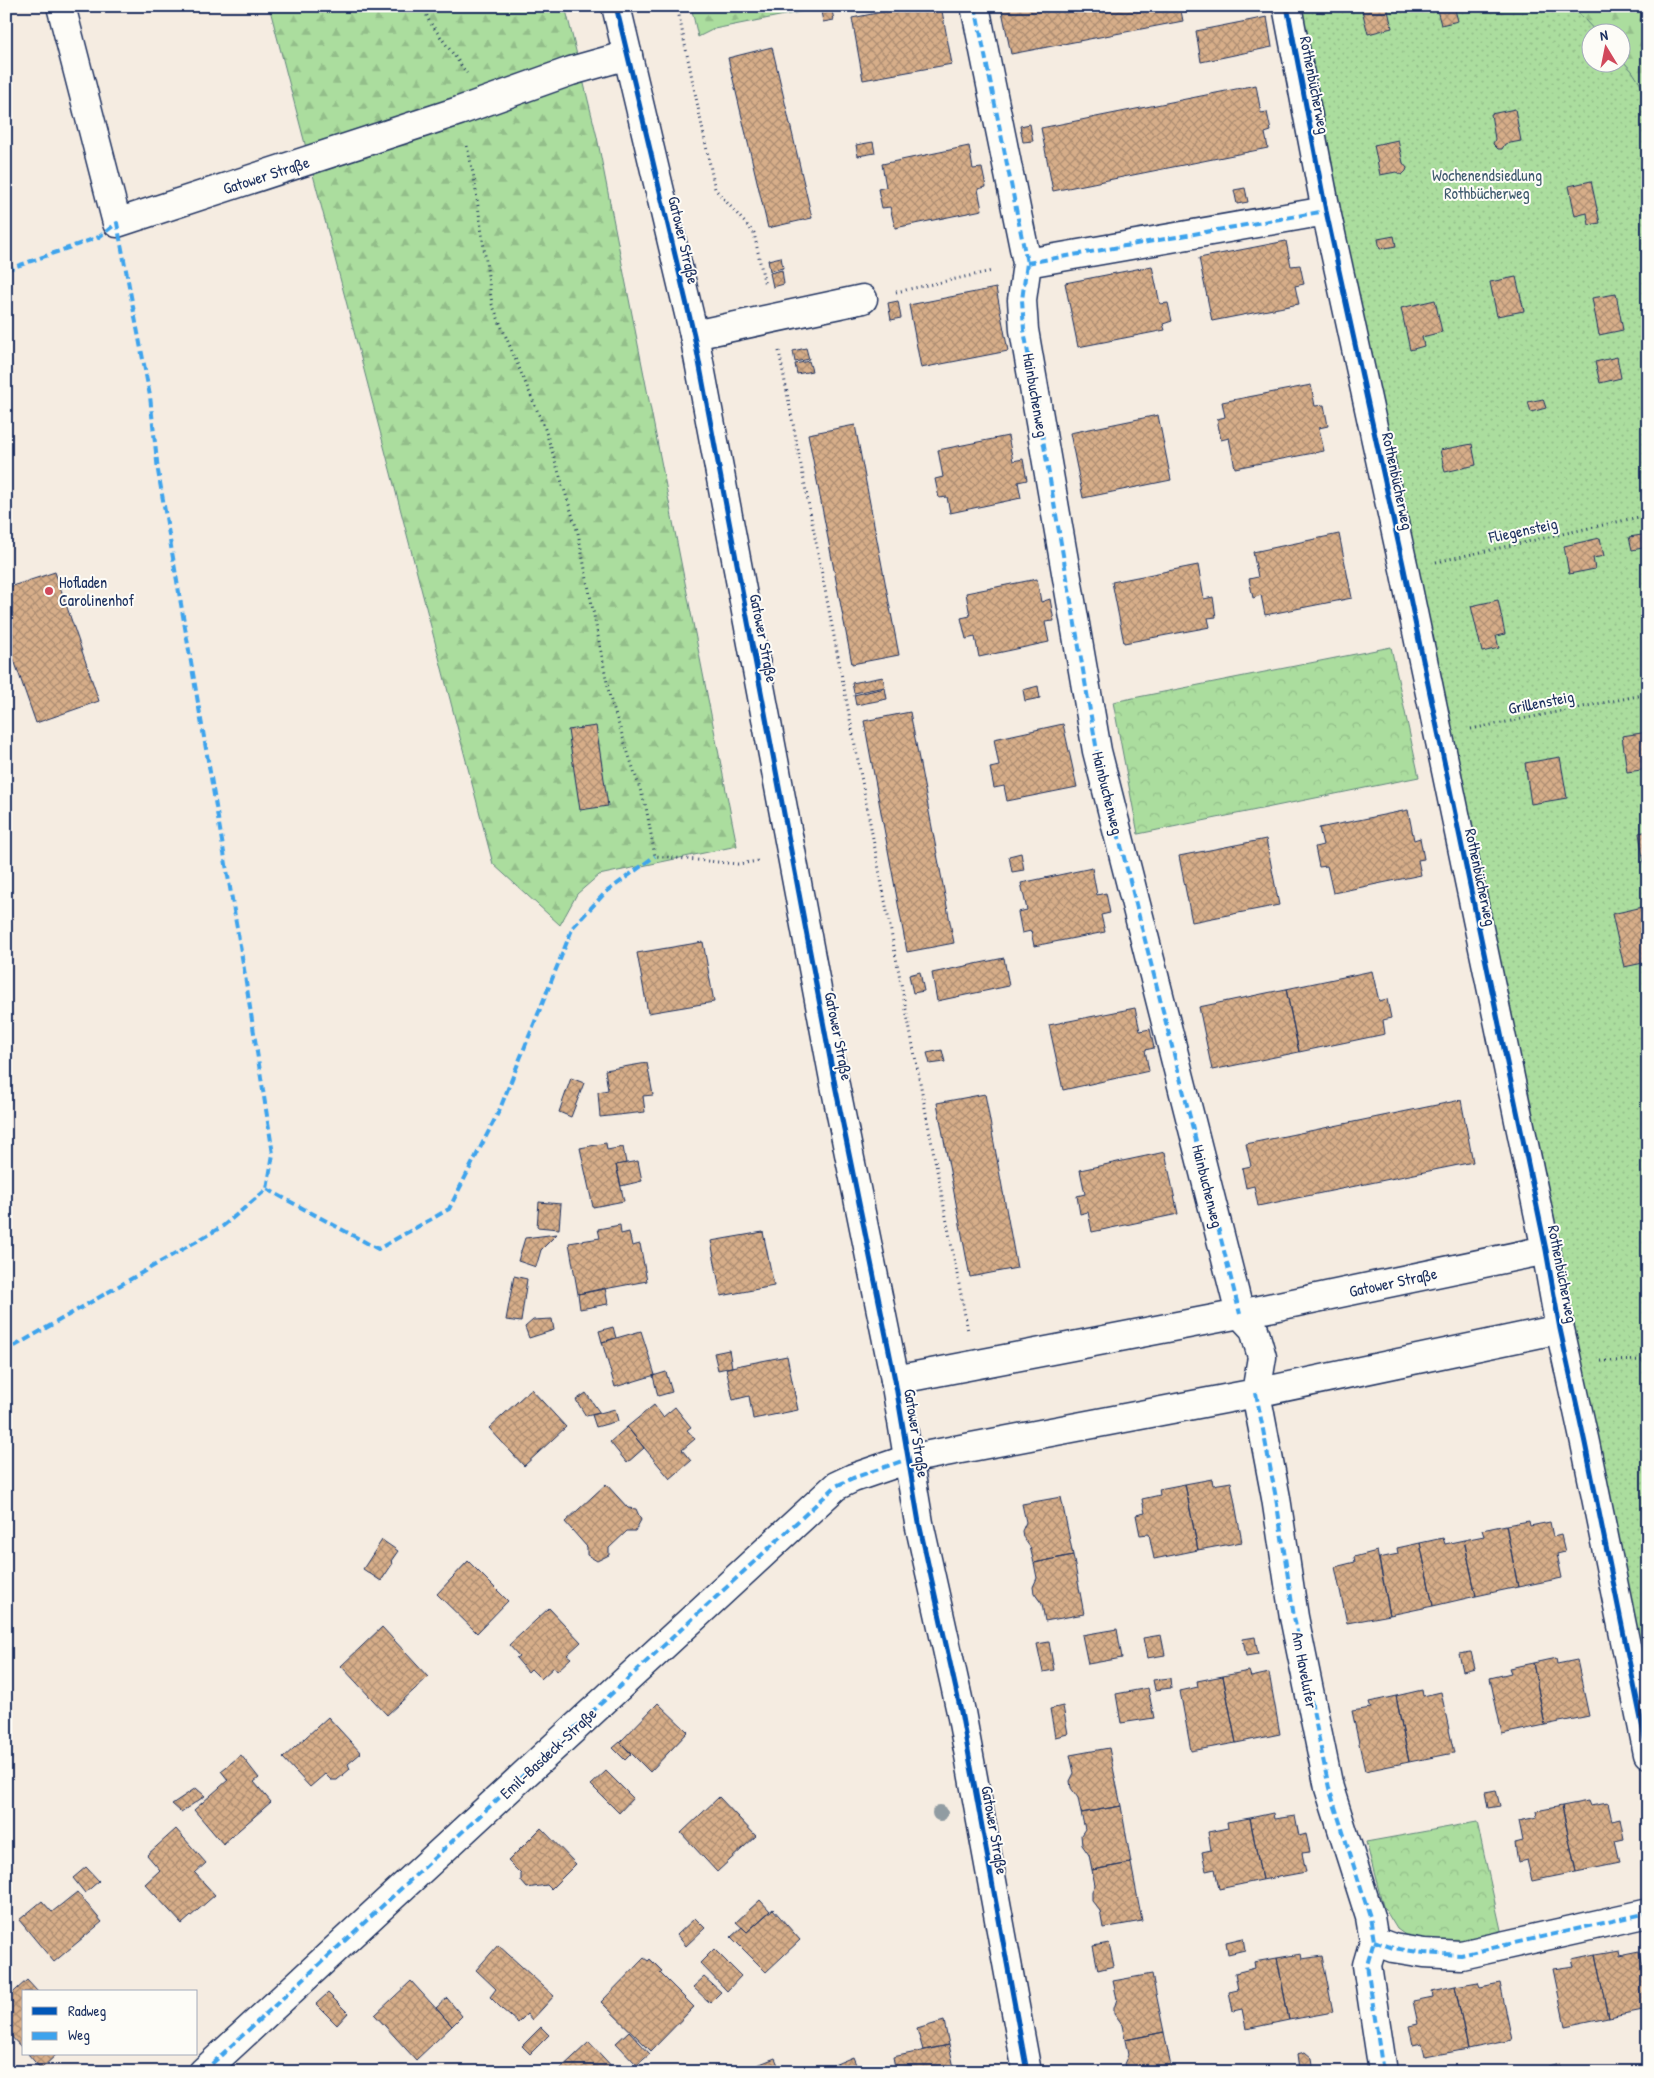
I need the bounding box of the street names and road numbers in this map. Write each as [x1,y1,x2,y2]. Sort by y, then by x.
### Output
street label: Rothenbücherweg [1295,34,1335,136]
street label: Gatower Straße [220,150,313,199]
street label: Gatower Straße [663,194,705,287]
street label: Hainbuchenweg [1018,351,1054,439]
street label: Rothenbücherweg [1377,430,1419,532]
street label: Fliegensteig [1486,512,1559,548]
street label: Gatower Straße [745,592,783,685]
street label: Grillensteig [1506,685,1576,719]
street label: Hainbuchenweg [1087,749,1129,837]
street label: Rothenbücherweg [1460,826,1502,928]
street label: Gatower Straße [820,990,858,1083]
street label: Hainbuchenweg [1187,1142,1229,1230]
street label: Rothenbücherweg [1543,1223,1583,1325]
street label: Gatower Straße [1347,1262,1440,1302]
street label: Gatower Straße [899,1387,935,1480]
street label: Am Havelufer [1287,1630,1323,1710]
street label: Emil-Basdeck-Straße [495,1702,602,1804]
street label: Gatower Straße [976,1784,1014,1877]

